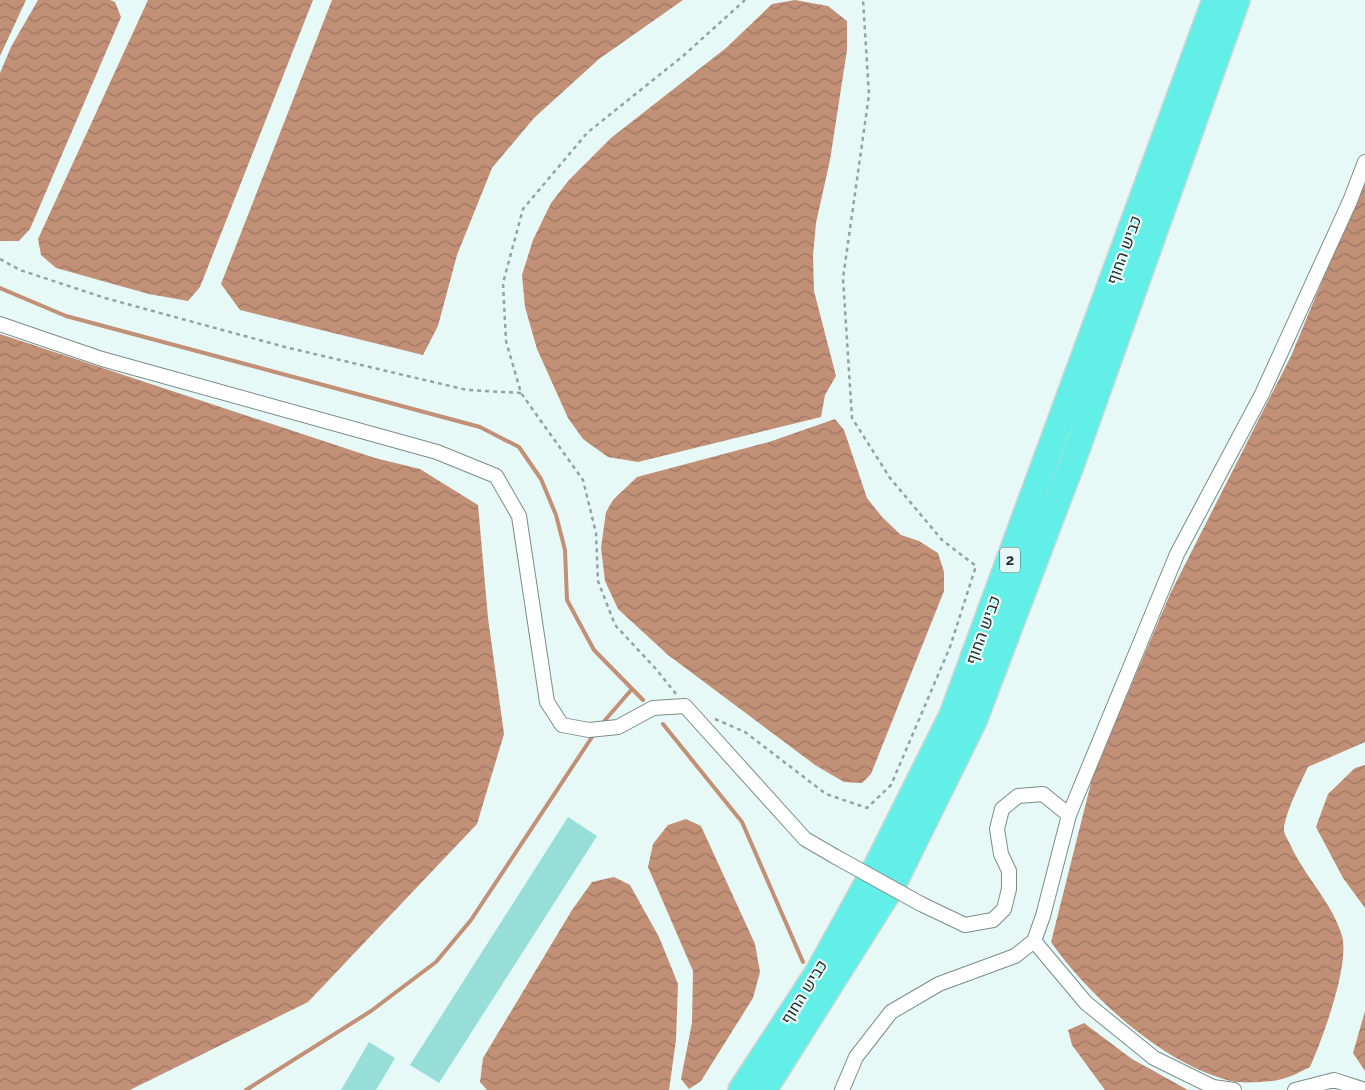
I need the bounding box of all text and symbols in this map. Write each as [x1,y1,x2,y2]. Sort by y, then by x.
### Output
street label: כביש החוף [1103,213,1145,287]
road number: 2 [1000,548,1020,572]
street label: כביש החוף [962,593,1004,667]
street label: כביש החוף [777,956,831,1028]

